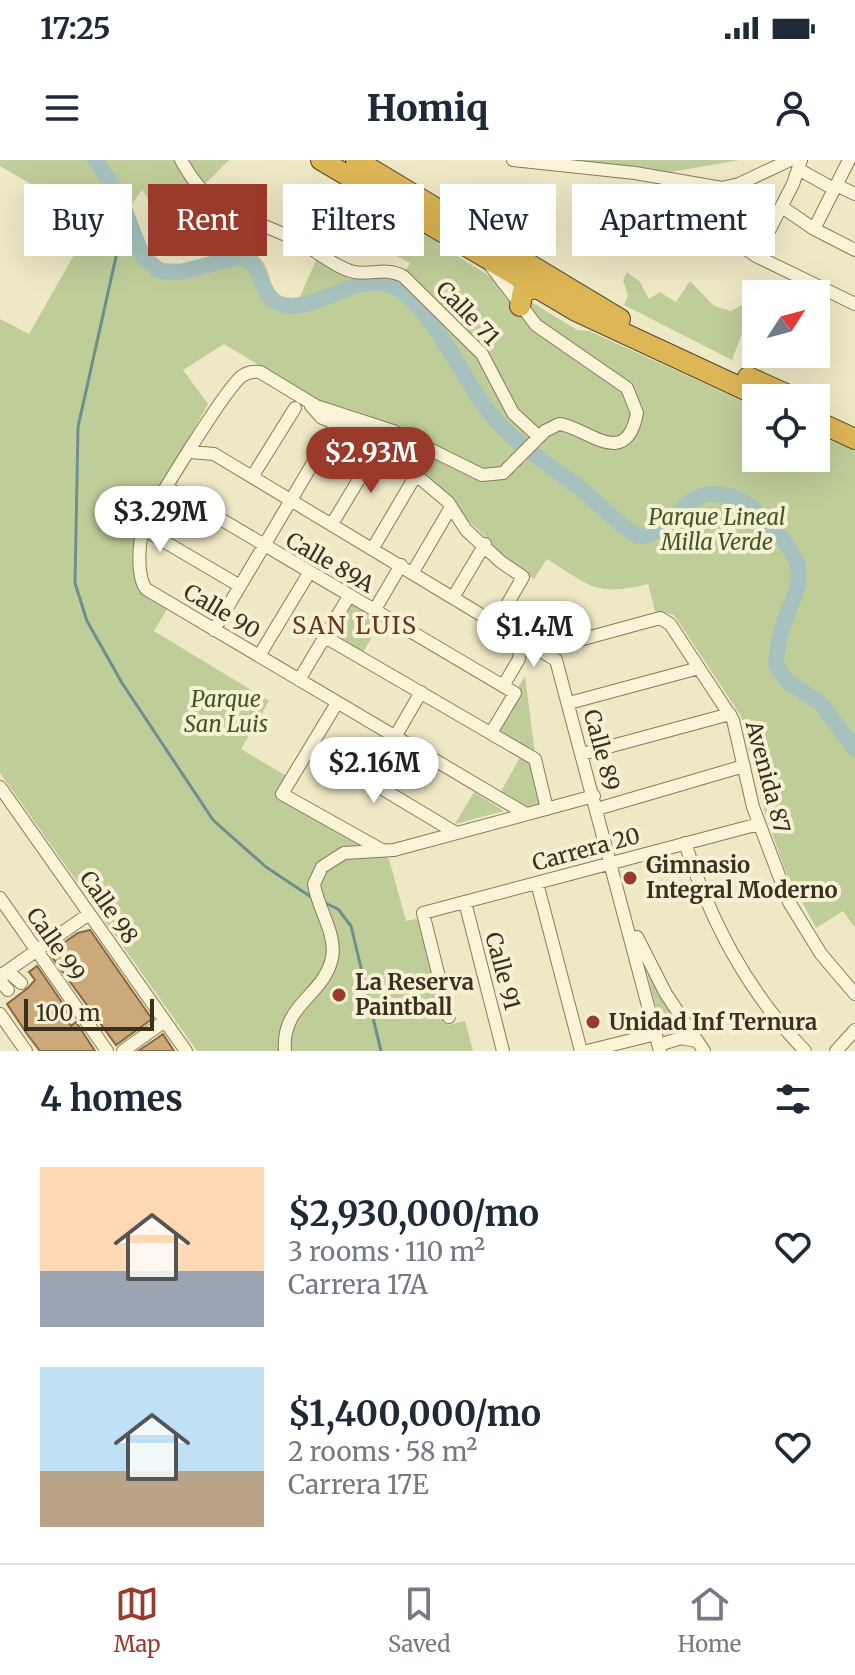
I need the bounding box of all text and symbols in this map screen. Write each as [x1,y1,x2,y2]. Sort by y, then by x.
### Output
text: 17:25 [40,9,111,47]
icon: menu [40,86,84,130]
text: Homiq [367,86,488,131]
icon: person [771,86,815,130]
chip: Buy [24,184,132,256]
chip: Rent [148,184,267,256]
chip: Filters [283,184,424,256]
chip: New [440,184,556,256]
chip: Apartment [572,184,775,256]
street label: Calle 71 [431,275,505,351]
north arrow [742,280,830,368]
map controls [742,280,830,472]
button: locate [742,384,830,472]
pin: $2.93M [306,427,436,495]
text: $2.93M [324,436,418,469]
pin: $3.29M [95,486,225,554]
text: $3.29M [113,495,207,528]
park label: Parque Lineal Milla Verde [648,503,786,556]
street label: Calle 89A [281,526,379,599]
street label: Calle 90 [179,577,265,645]
pin: $1.4M [478,601,590,669]
district label: SAN LUIS [292,610,418,641]
text: $1.4M [495,610,573,643]
park label: Parque San Luis [184,685,268,738]
street label: Calle 89 [578,706,626,794]
street label: Avenida 87 [739,717,796,836]
pin: $2.16M [309,737,439,805]
text: $2.16M [328,746,420,779]
street label: Carrera 20 [529,821,643,877]
place label: Gimnasio Integral Moderno [646,851,838,904]
street label: Calle 98 [74,865,144,949]
marker: Gimnasio Integral Moderno [621,869,639,887]
street label: Calle 99 [21,902,91,986]
street label: Calle 91 [479,929,527,1013]
place label: La Reserva Paintball [355,968,474,1021]
marker: La Reserva Paintball [330,986,348,1004]
scale bar [24,995,154,1031]
text: 100 m [36,999,101,1027]
place label: Unidad Inf Ternura [609,1008,817,1036]
marker: Unidad Inf Ternura [584,1013,602,1031]
icon: filters [771,1077,815,1121]
text: 4 homes [40,1078,183,1120]
text: $2,930,000/mo [288,1193,539,1235]
icon: home [104,1199,200,1295]
icon: heart [771,1225,815,1269]
text: 3 rooms · 110 m² [288,1235,485,1268]
text: Carrera 17A [288,1268,428,1301]
text: $1,400,000/mo [288,1393,541,1435]
icon: home [104,1399,200,1495]
icon: heart [771,1425,815,1469]
text: 2 rooms · 58 m² [288,1435,477,1468]
text: Carrera 17E [288,1468,429,1501]
tab: Map [114,1582,161,1658]
tab: Saved [388,1582,450,1658]
tab: Home [678,1582,741,1658]

